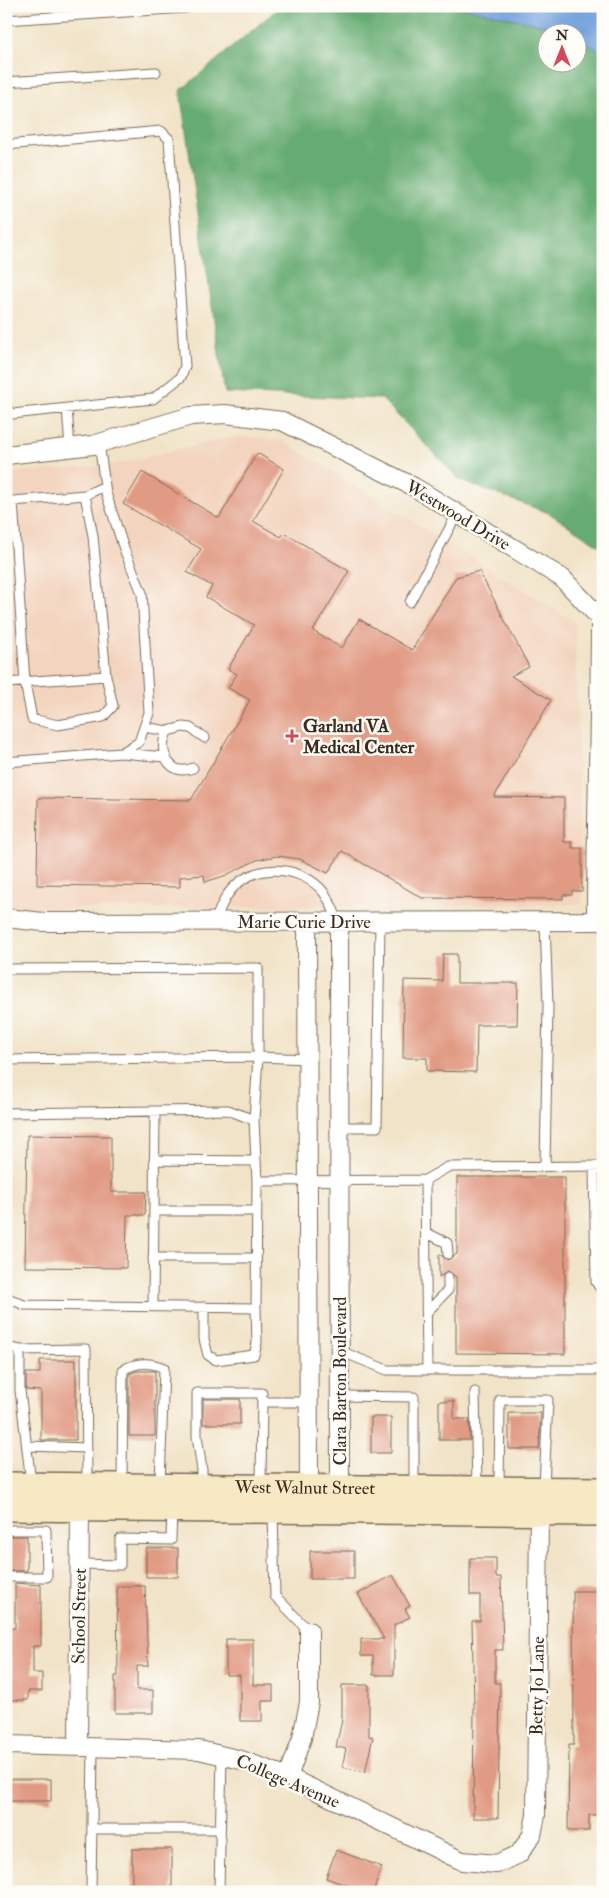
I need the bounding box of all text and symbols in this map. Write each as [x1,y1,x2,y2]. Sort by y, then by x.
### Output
north arrow [536,22,586,72]
text: N [555,27,569,44]
street label: Westwood Drive [400,475,515,556]
place label: Garland VA Medical Center [302,715,415,759]
marker: Garland VA Medical Center [285,729,299,743]
street label: Marie Curie Drive [237,911,371,934]
street label: Clara Barton Boulevard [329,1296,352,1465]
street label: West Walnut Street [234,1476,375,1500]
street label: School Street [67,1568,92,1664]
street label: Betty Jo Lane [525,1636,550,1736]
street label: College Avenue [232,1749,344,1814]

